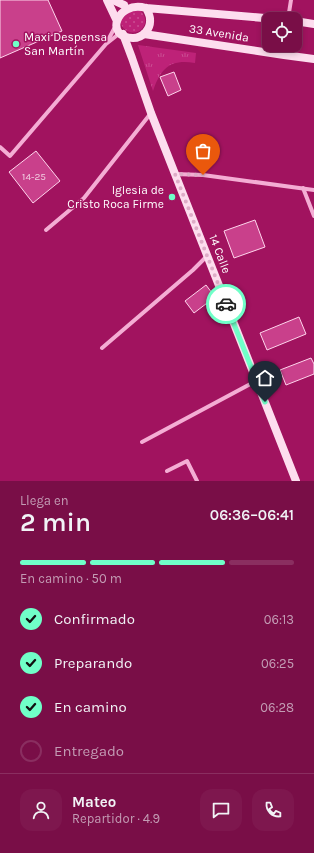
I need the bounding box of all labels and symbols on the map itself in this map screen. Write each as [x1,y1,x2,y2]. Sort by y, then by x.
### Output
street label: 33 Avenida [188,21,250,45]
place label: Maxi Despensa San Martín [24,30,107,58]
marker: Maxi Despensa San Martín [11,39,21,49]
pin [186,134,220,175]
house number: 14-25 [22,171,46,183]
place label: Iglesia de Cristo Roca Firme [67,183,164,211]
marker: Iglesia de Cristo Roca Firme [167,192,177,202]
street label: 14 Calle [206,233,234,275]
courier [206,284,246,324]
pin [248,361,282,402]

